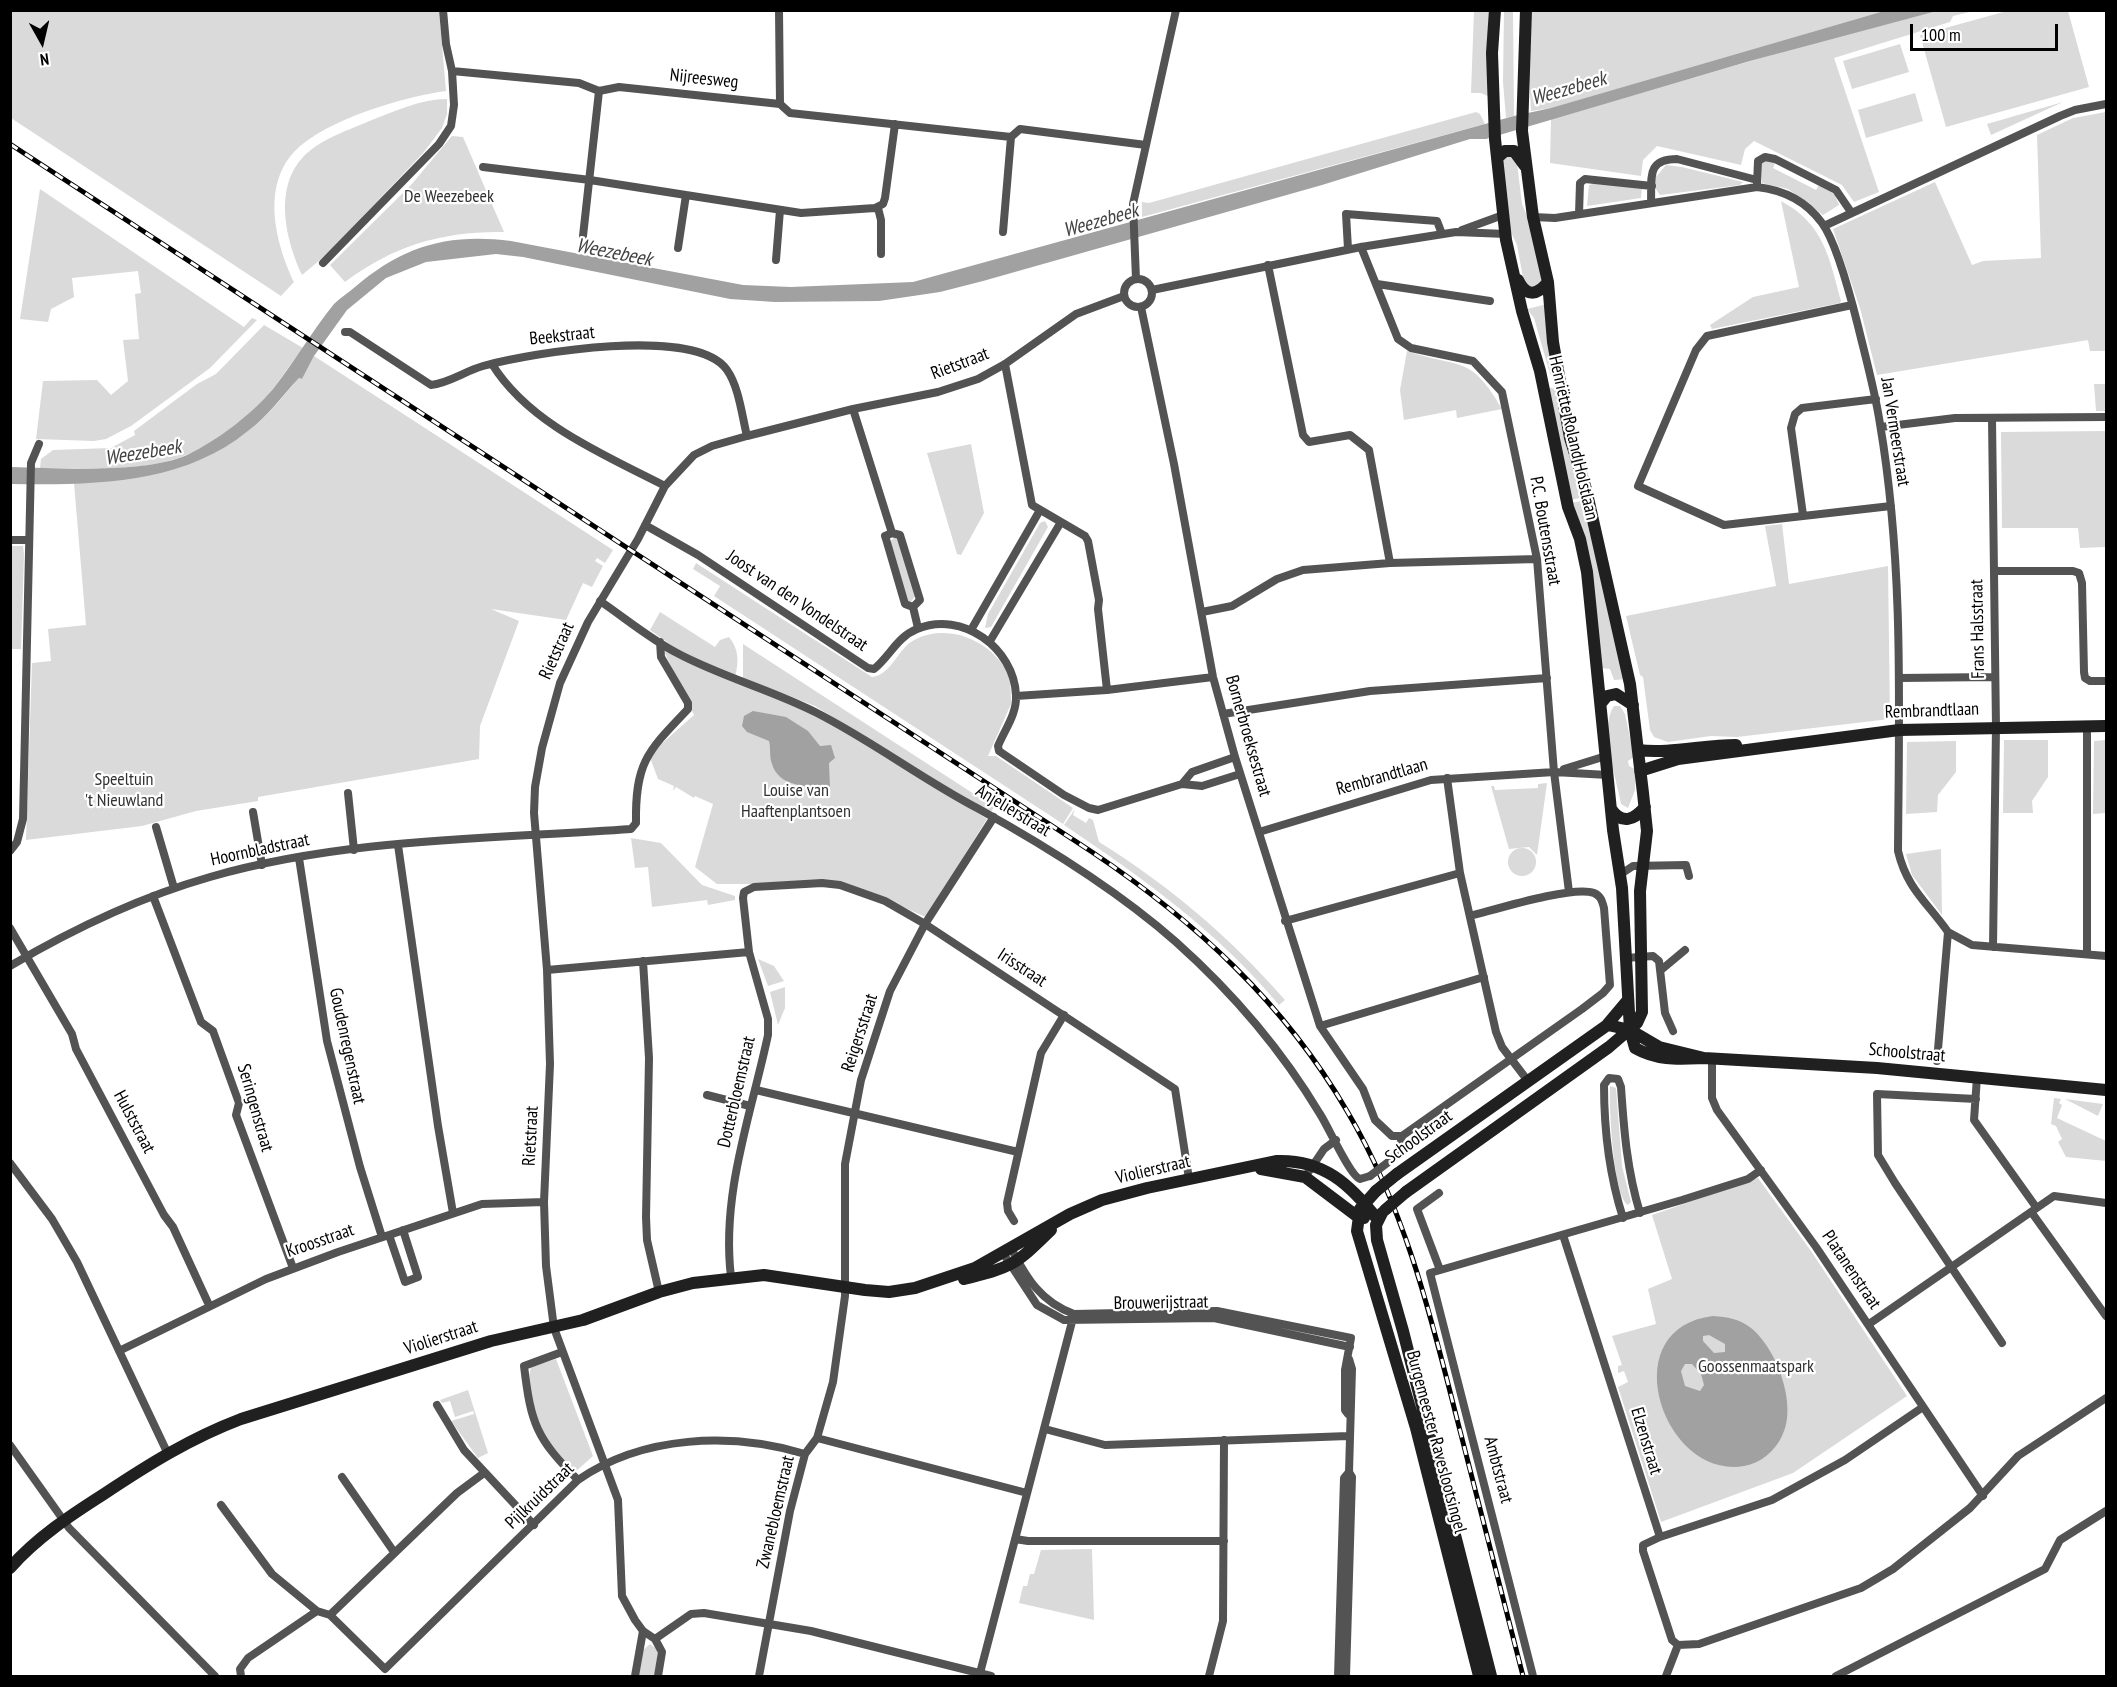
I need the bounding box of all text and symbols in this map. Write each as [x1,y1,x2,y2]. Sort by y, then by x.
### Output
north arrow [12,12,72,72]
scale bar [1913,12,2062,50]
text: 100 m [1921,23,1961,46]
text: N [39,49,50,70]
street label: Nijreesweg [669,65,739,93]
water label: Weezebeek [1529,67,1609,111]
park label: De Weezebeek [404,186,494,208]
water label: Weezebeek [1061,199,1141,243]
water label: Weezebeek [574,234,654,272]
street label: Beekstraat [528,322,596,350]
street label: Rietstraat [928,343,992,385]
street label: Henriëtte Roland Holstlaan [1544,354,1602,522]
street label: Jan Vermeerstraat [1876,376,1914,488]
water label: Weezebeek [103,435,183,471]
street label: P.C. Boutensstraat [1525,475,1565,587]
street label: Joost van den Vondelstraat [722,546,872,656]
street label: Frans Halsstraat [1966,579,1990,679]
street label: Rietstraat [535,619,579,683]
street label: Bornerbroeksestraat [1220,673,1276,799]
street label: Rembrandtlaan [1885,699,1979,723]
street label: Rembrandtlaan [1334,754,1430,800]
park label: Speeltuin 't Nieuwland [85,769,163,812]
park label: Louise van Haaftenplantsoen [741,780,851,822]
street label: Anjelierstraat [972,780,1054,842]
street label: Hoornbladstraat [209,829,311,871]
street label: Irisstraat [993,944,1051,992]
street label: Goudenregenstraat [324,986,370,1106]
street label: Reigersstraat [837,991,883,1075]
street label: Dotterbloemstraat [714,1034,760,1150]
street label: Schoolstraat [1868,1039,1946,1067]
street label: Seringenstraat [232,1062,278,1154]
street label: Hulststraat [109,1087,159,1157]
street label: Rietstraat [519,1105,543,1167]
street label: Schoolstraat [1381,1106,1457,1168]
street label: Violierstraat [1114,1151,1192,1189]
street label: Kroosstraat [283,1219,357,1263]
street label: Platanenstraat [1817,1227,1885,1313]
street label: Brouwerijstraat [1113,1291,1209,1315]
street label: Violierstraat [402,1316,480,1360]
street label: Burgemeester Raveslootsingel [1401,1348,1471,1536]
park label: Goossenmaatspark [1698,1356,1814,1378]
street label: Elzenstraat [1626,1405,1666,1477]
street label: Ambtstraat [1479,1434,1517,1506]
street label: Zwanebloemstraat [753,1454,799,1570]
street label: Pijlkruidstraat [501,1458,579,1534]

